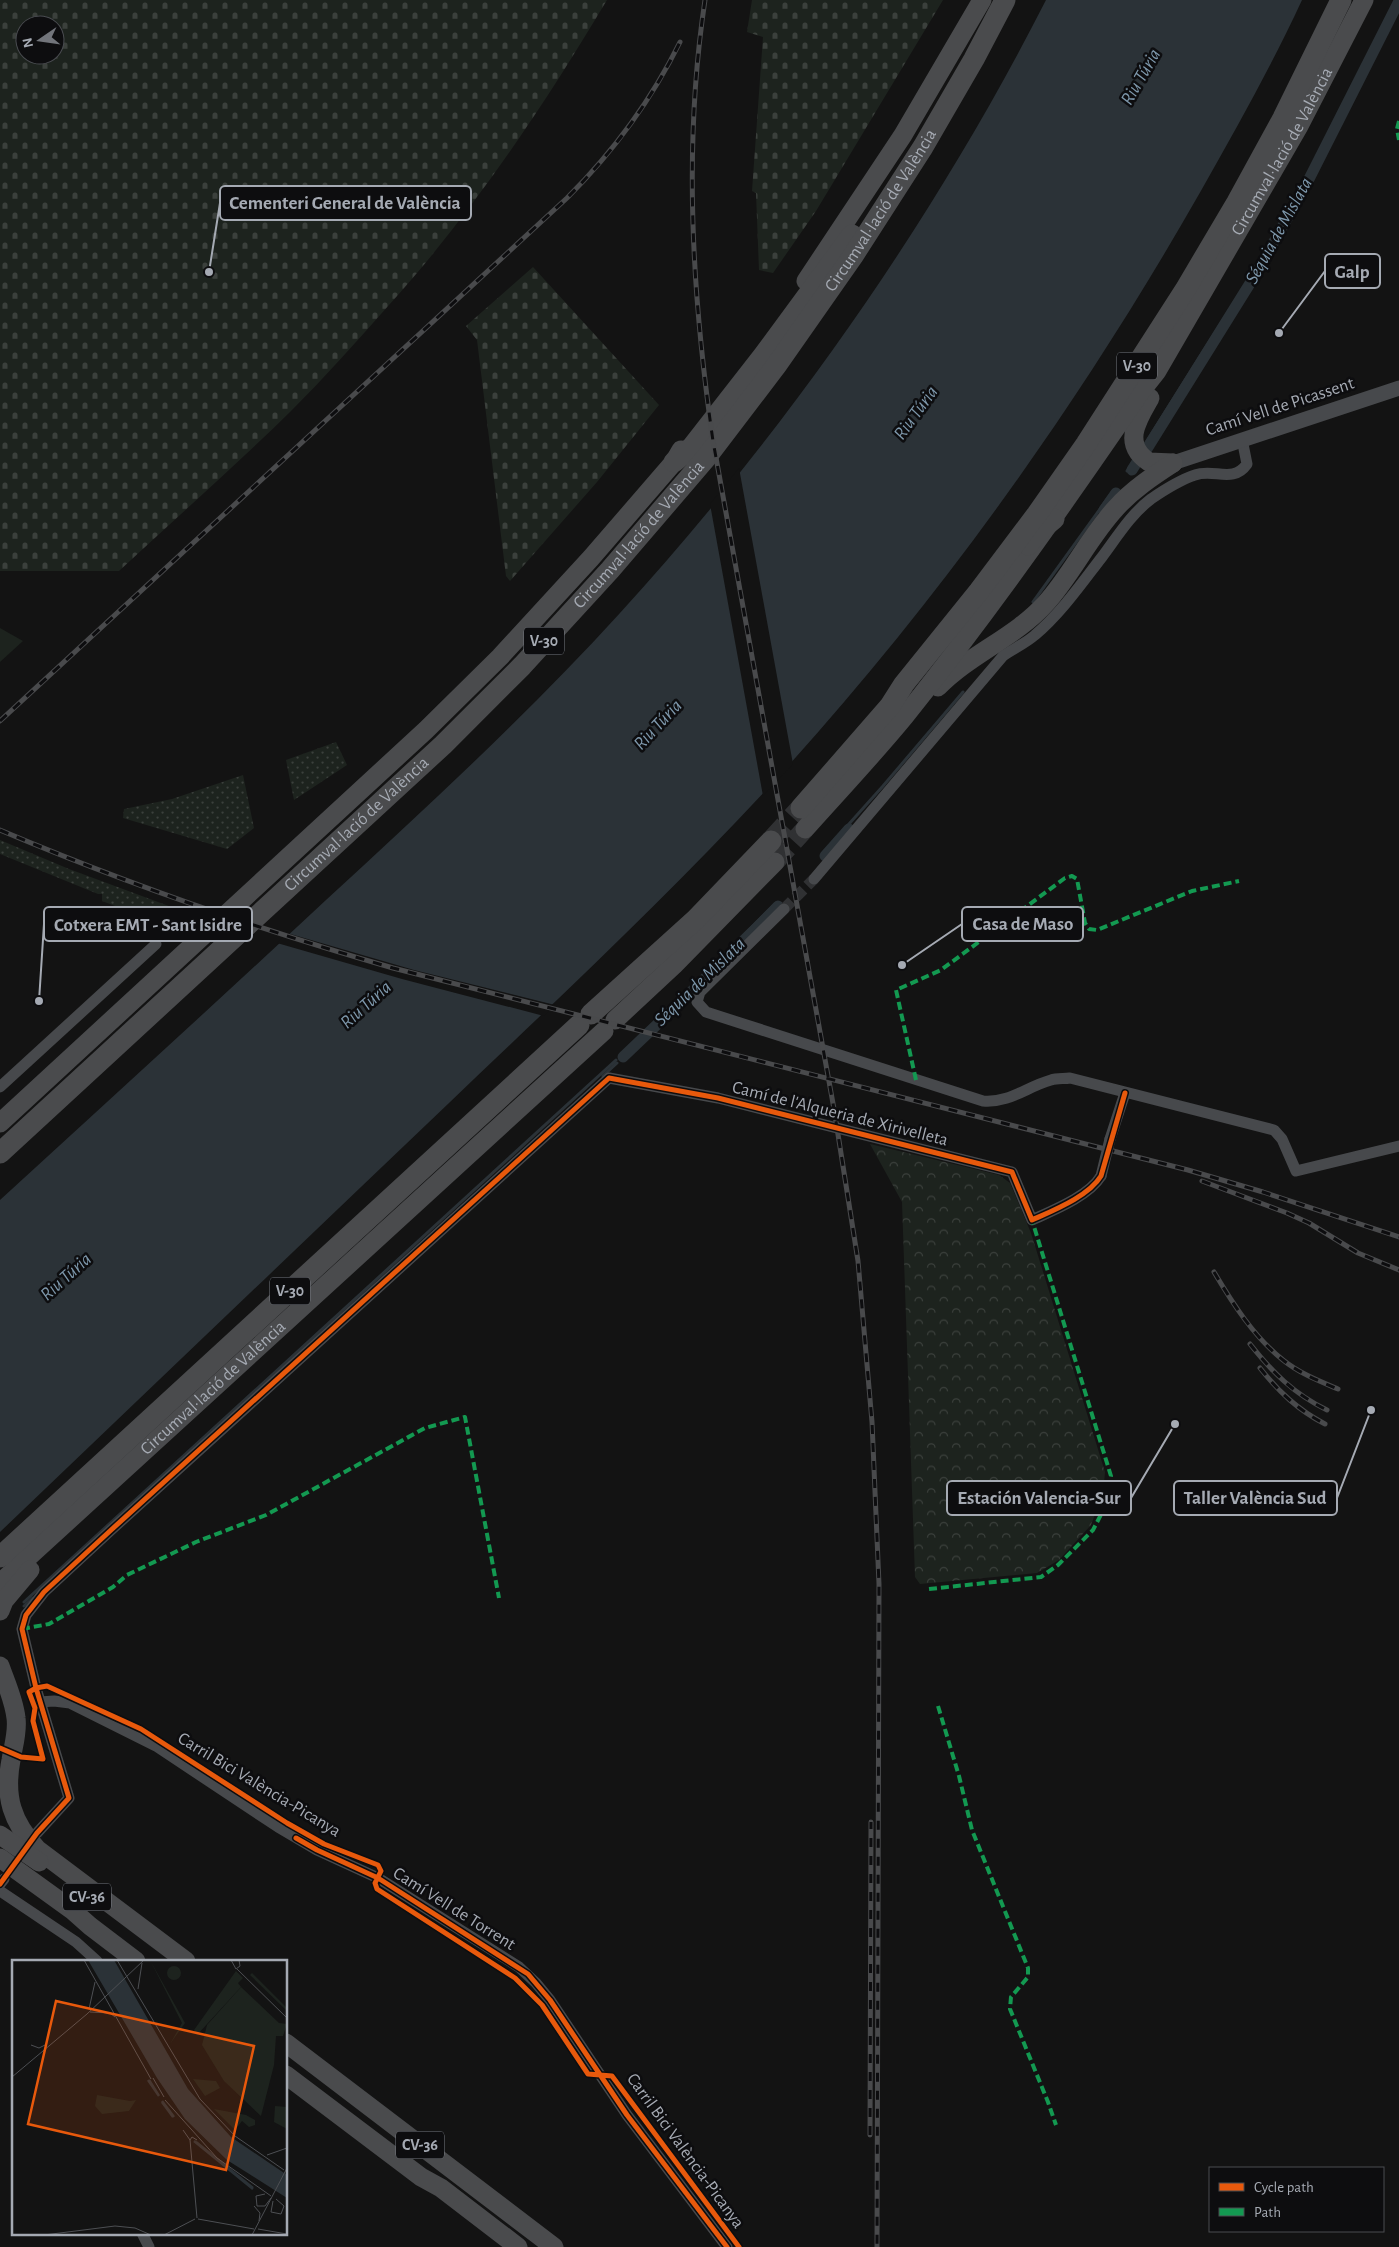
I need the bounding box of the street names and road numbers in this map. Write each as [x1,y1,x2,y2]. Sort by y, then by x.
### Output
street label: Circumval·lació de València [1228,65,1336,239]
street label: Circumval·lació de València [822,126,940,295]
road number: V-30 [1117,352,1157,380]
street label: Camí Vell de Picassent [1204,374,1357,439]
street label: Circumval·lació de València [570,457,708,612]
road number: V-30 [524,627,564,654]
street label: Circumval·lació de València [281,754,433,895]
street label: Camí de l'Alqueria de Xirivelleta [730,1078,950,1150]
road number: V-30 [270,1278,310,1304]
street label: Circumval·lació de València [137,1317,289,1459]
street label: Carril Bici València-Picanya [174,1729,344,1841]
street label: Camí Vell de Torrent [390,1864,519,1954]
road number: CV-36 [63,1884,111,1910]
street label: Carril Bici València-Picanya [623,2070,747,2232]
road number: CV-36 [396,2132,444,2158]

